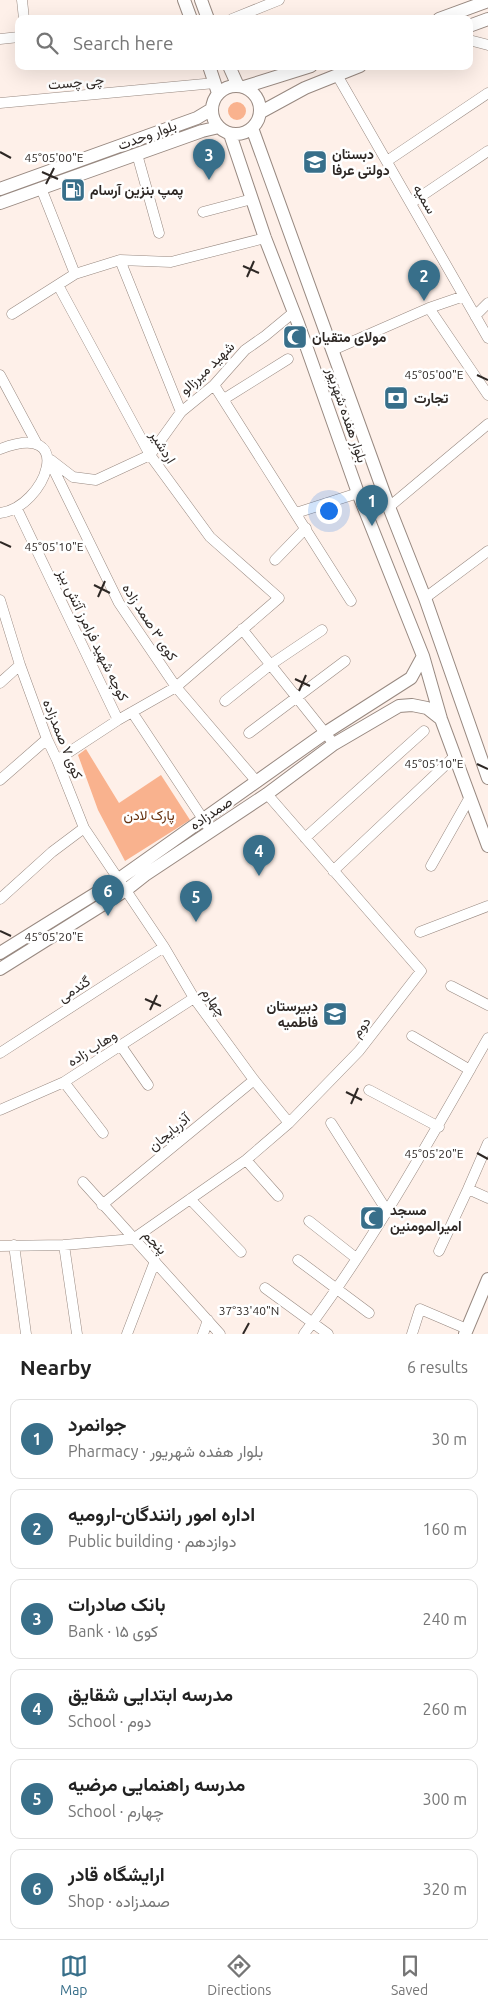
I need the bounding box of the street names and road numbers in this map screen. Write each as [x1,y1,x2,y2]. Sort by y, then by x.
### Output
street label: چی چست [47,72,105,94]
street label: بلوار وحدت [115,117,179,154]
street label: سمیه [410,181,440,217]
street label: شهید میرزالو [177,338,238,399]
street label: بلوار هفده شهریور [322,364,371,465]
street label: اردشیر [145,427,179,467]
street label: کوچه شهید فرامرز آتش بیز [52,566,132,704]
street label: کوی ۳ صمد زاده [118,580,181,664]
street label: کوی ۷ صمدزاده [39,697,86,782]
street label: صمدزاده [187,793,236,834]
street label: گندمی [55,973,94,1006]
street label: چهارم [197,984,230,1021]
street label: دوم [348,1013,375,1041]
street label: وهاب زاده [64,1027,120,1070]
street label: آذربایجان [145,1109,195,1155]
street label: پنجم [138,1227,170,1259]

